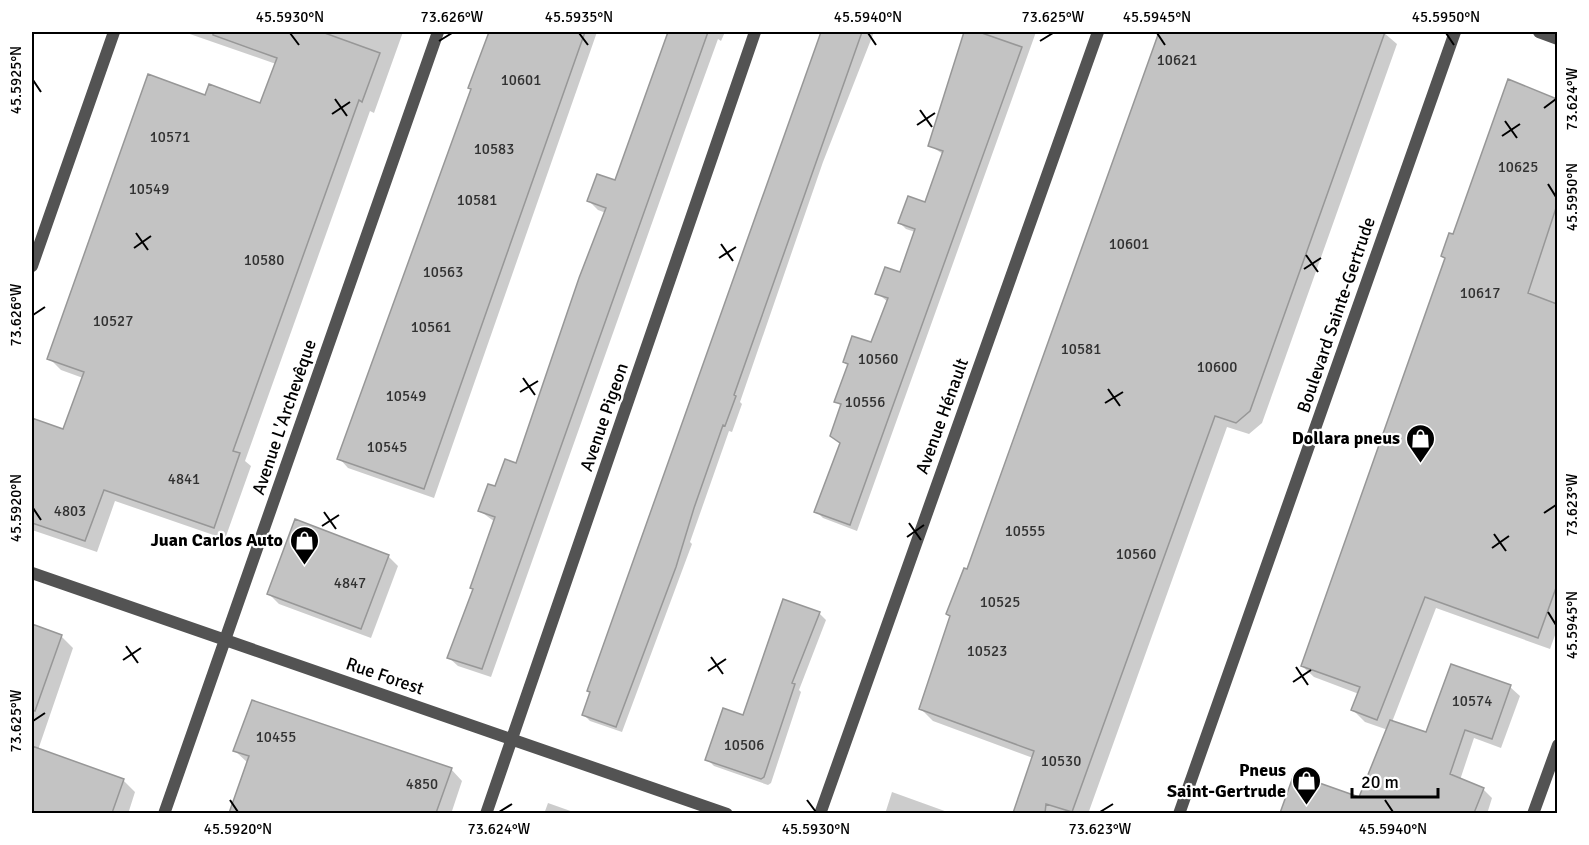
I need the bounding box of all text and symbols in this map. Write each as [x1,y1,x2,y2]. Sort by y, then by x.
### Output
text: 45.5930°N [256,8,324,26]
text: 73.626°W [421,8,484,26]
text: 45.5935°N [545,8,613,26]
text: 45.5940°N [834,8,902,26]
text: 73.625°W [1022,8,1085,26]
text: 45.5945°N [1123,8,1191,26]
text: 45.5950°N [1412,8,1480,26]
text: 45.5925°N [7,46,25,114]
house number: 10621 [1157,51,1197,69]
text: 73.624°W [1563,67,1581,130]
house number: 10601 [501,71,541,89]
house number: 10571 [150,128,190,146]
house number: 10583 [474,140,514,158]
house number: 10625 [1498,158,1538,176]
text: 45.5950°N [1563,163,1581,231]
house number: 10549 [129,180,169,198]
house number: 10581 [457,191,497,209]
street label: Boulevard Sainte-Gertrude [1292,214,1380,416]
house number: 10601 [1109,235,1149,253]
house number: 10580 [244,251,284,269]
house number: 10563 [423,263,463,281]
text: 73.626°W [7,283,25,346]
house number: 10617 [1460,284,1500,302]
house number: 10527 [93,312,133,330]
house number: 10561 [411,318,451,336]
street label: Avenue L'Archevêque [247,336,321,498]
house number: 10581 [1061,340,1101,358]
house number: 10560 [858,350,898,368]
street label: Avenue Hénault [911,355,973,477]
house number: 10600 [1197,358,1237,376]
street label: Avenue Pigeon [575,360,633,474]
house number: 10549 [386,387,426,405]
house number: 10556 [845,393,885,411]
shop icon: Dollara pneus [1405,422,1437,464]
place label: Dollara pneus [1292,427,1400,449]
house number: 10545 [367,438,407,456]
house number: 4841 [168,470,200,488]
text: 73.623°W [1563,473,1581,536]
text: 45.5920°N [7,474,25,542]
house number: 4803 [54,502,86,520]
house number: 10555 [1005,522,1045,540]
shop icon: Juan Carlos Auto [288,524,320,566]
place label: Juan Carlos Auto [150,529,283,551]
house number: 10560 [1116,545,1156,563]
house number: 4847 [334,574,366,592]
text: 45.5945°N [1563,591,1581,659]
house number: 10525 [980,593,1020,611]
house number: 10523 [967,642,1007,660]
street label: Rue Forest [343,652,427,700]
text: 73.625°W [7,689,25,752]
house number: 10574 [1452,692,1492,710]
house number: 10455 [256,728,296,746]
house number: 10506 [724,736,764,754]
house number: 10530 [1041,752,1081,770]
place label: Pneus Saint-Gertrude [1167,759,1286,802]
scale bar [1352,761,1438,799]
shop icon: Pneus Saint-Gertrude [1291,764,1323,806]
text: 20 m [1361,771,1399,793]
house number: 4850 [406,775,438,793]
text: 45.5920°N [204,820,272,838]
text: 73.624°W [468,820,531,838]
text: 45.5930°N [782,820,850,838]
text: 73.623°W [1069,820,1132,838]
text: 45.5940°N [1359,820,1427,838]

